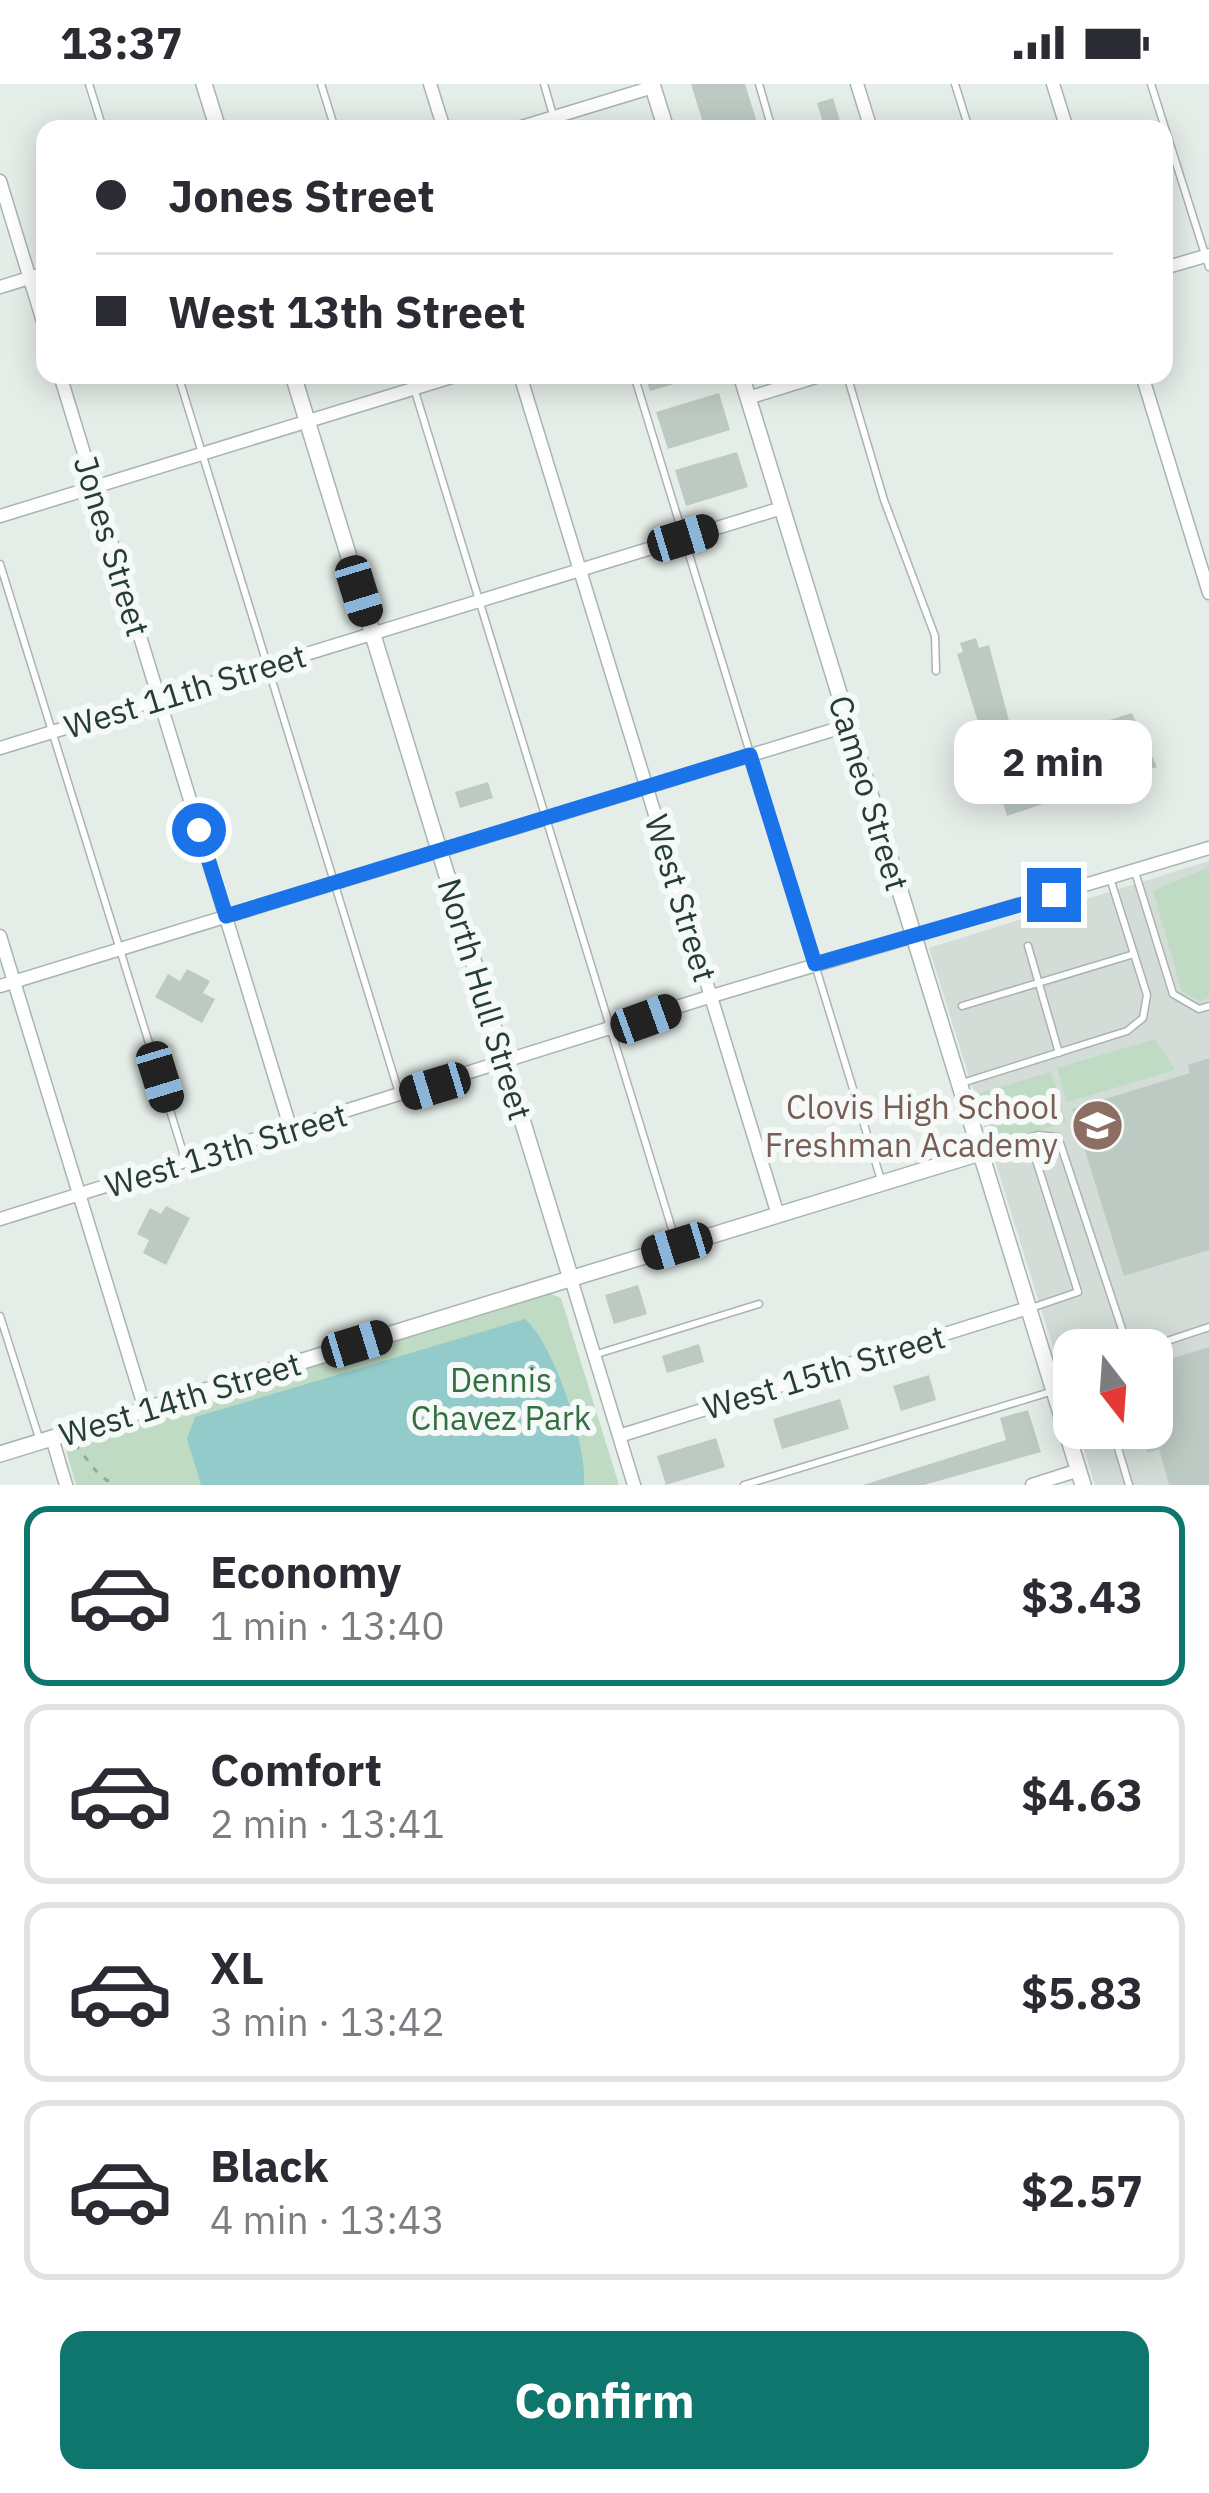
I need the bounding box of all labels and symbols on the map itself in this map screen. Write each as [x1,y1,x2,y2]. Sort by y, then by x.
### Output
street label: Jones Street [65,450,160,641]
car [643,510,723,566]
car [331,551,387,631]
street label: West 11th Street [59,633,311,748]
street label: Cameo Street [819,690,920,896]
callout: 2 min [955,721,1153,805]
route start [172,803,226,857]
street label: West Street [636,809,727,987]
route end [1027,868,1081,922]
street label: North Hull Street [428,873,543,1125]
car [606,990,686,1048]
car [132,1037,188,1117]
car [395,1058,475,1114]
place label: Clovis High School Freshman Academy [765,1085,1058,1166]
street label: West 13th Street [100,1092,352,1207]
school or university icon: Clovis High School Freshman Academy [1069,1098,1125,1154]
car [637,1218,717,1274]
street label: West 15th Street [698,1314,950,1429]
car [317,1316,397,1372]
north arrow [1053,1329,1173,1449]
street label: West 14th Street [54,1341,306,1456]
park label: Dennis Chavez Park [411,1358,591,1439]

